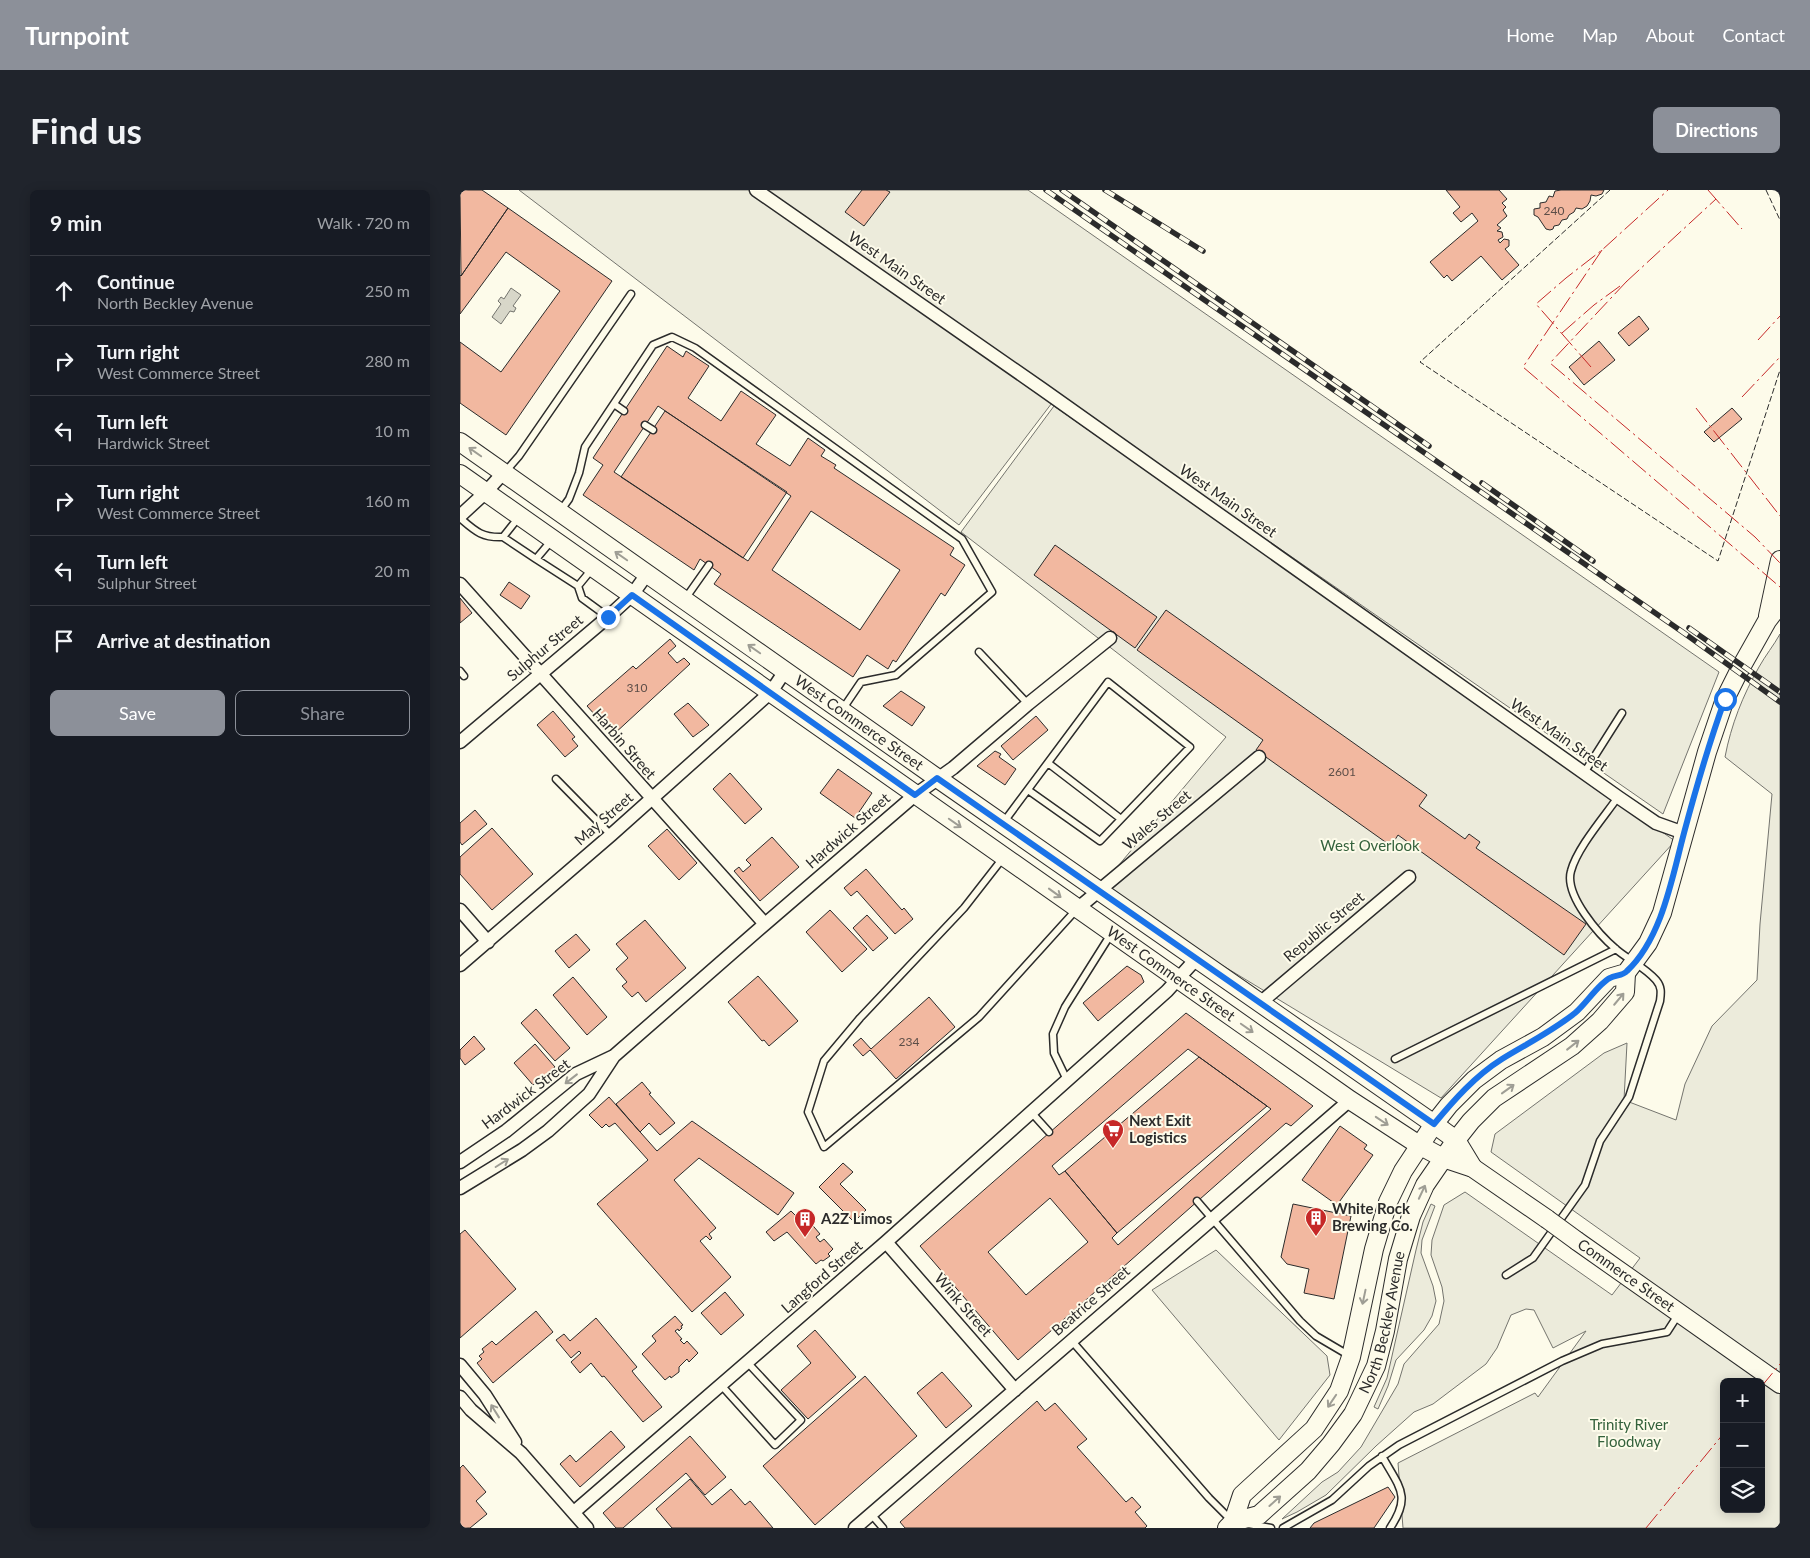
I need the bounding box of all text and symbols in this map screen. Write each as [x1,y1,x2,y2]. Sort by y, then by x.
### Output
text: Turnpoint [25,21,129,50]
text: Home [1506,24,1554,46]
text: Map [1582,24,1618,46]
text: About [1646,24,1695,46]
text: Contact [1723,24,1785,46]
button: Directions [1653,107,1780,153]
text: Find us [30,109,142,151]
house number: 240 [1544,203,1564,218]
text: 9 min [50,210,102,235]
text: Walk · 720 m [317,213,410,232]
street label: West Main Street [845,227,950,308]
text: Continue [97,270,175,293]
icon: ahead [50,277,78,305]
text: 250 m [365,281,410,300]
text: North Beckley Avenue [97,293,253,312]
text: Turn right [97,340,179,363]
icon: right [50,347,78,375]
text: 280 m [365,351,410,370]
text: West Commerce Street [97,363,260,382]
text: Turn left [97,410,168,433]
icon: left [50,417,78,445]
text: 10 m [374,421,410,440]
text: Hardwick Street [97,433,210,452]
one-way arrow [468,447,482,457]
street label: West Main Street [1176,460,1281,541]
text: Turn right [97,480,179,503]
icon: right [50,487,78,515]
text: 160 m [365,491,410,510]
text: West Commerce Street [97,503,260,522]
text: Turn left [97,550,168,573]
one-way arrow [614,551,628,561]
icon: left [50,557,78,585]
text: 20 m [374,561,410,580]
text: Sulphur Street [97,573,197,592]
route end [597,606,620,629]
street label: Sulphur Street [503,610,586,684]
icon: arrive [50,627,78,655]
text: Arrive at destination [97,629,270,652]
one-way arrow [747,644,761,654]
street label: West Commerce Street [792,671,928,774]
house number: 310 [627,680,647,695]
route start [1714,688,1737,711]
button: Save [50,690,225,736]
button: Share [235,690,410,736]
street label: West Main Street [1507,694,1612,775]
street label: Harbin Street [589,704,661,783]
house number: 2601 [1328,764,1356,779]
street label: Wales Street [1119,785,1195,853]
street label: May Street [570,788,637,849]
street label: Hardwick Street [802,788,894,872]
one-way arrow [948,818,962,828]
park label: West Overlook [1320,836,1420,854]
street label: Republic Street [1279,887,1368,965]
one-way arrow [1048,888,1062,898]
street label: West Commerce Street [1104,922,1240,1025]
one-way arrow [1613,993,1624,1006]
one-way arrow [1240,1023,1254,1033]
house number: 234 [899,1034,919,1049]
one-way arrow [1566,1040,1579,1051]
street label: Hardwick Street [478,1054,574,1132]
one-way arrow [565,1073,578,1084]
one-way arrow [1501,1083,1514,1094]
place label: Next Exit Logistics [1129,1111,1192,1146]
one-way arrow [1375,1116,1389,1126]
supermarket icon: Next Exit Logistics [1101,1118,1125,1149]
one-way arrow [495,1158,509,1168]
one-way arrow [1417,1184,1427,1199]
place label: White Rock Brewing Co. [1332,1199,1413,1234]
building icon: White Rock Brewing Co. [1304,1206,1328,1237]
building icon: A2Z Limos [793,1207,817,1238]
place label: A2Z Limos [820,1209,893,1227]
street label: Commerce Street [1575,1234,1679,1315]
street label: Langford Street [777,1236,866,1316]
street label: North Beckley Avenue [1354,1248,1408,1396]
street label: Beatrice Street [1048,1261,1134,1339]
street label: Wink Street [931,1269,997,1340]
one-way arrow [1359,1289,1368,1305]
map controls [1720,1378,1765,1513]
button: + [1720,1378,1765,1423]
one-way arrow [1327,1394,1337,1408]
one-way arrow [490,1405,500,1419]
park label: Trinity River Floodway [1590,1415,1669,1450]
button: − [1720,1423,1765,1468]
button: layers [1720,1468,1765,1513]
one-way arrow [1269,1495,1282,1507]

